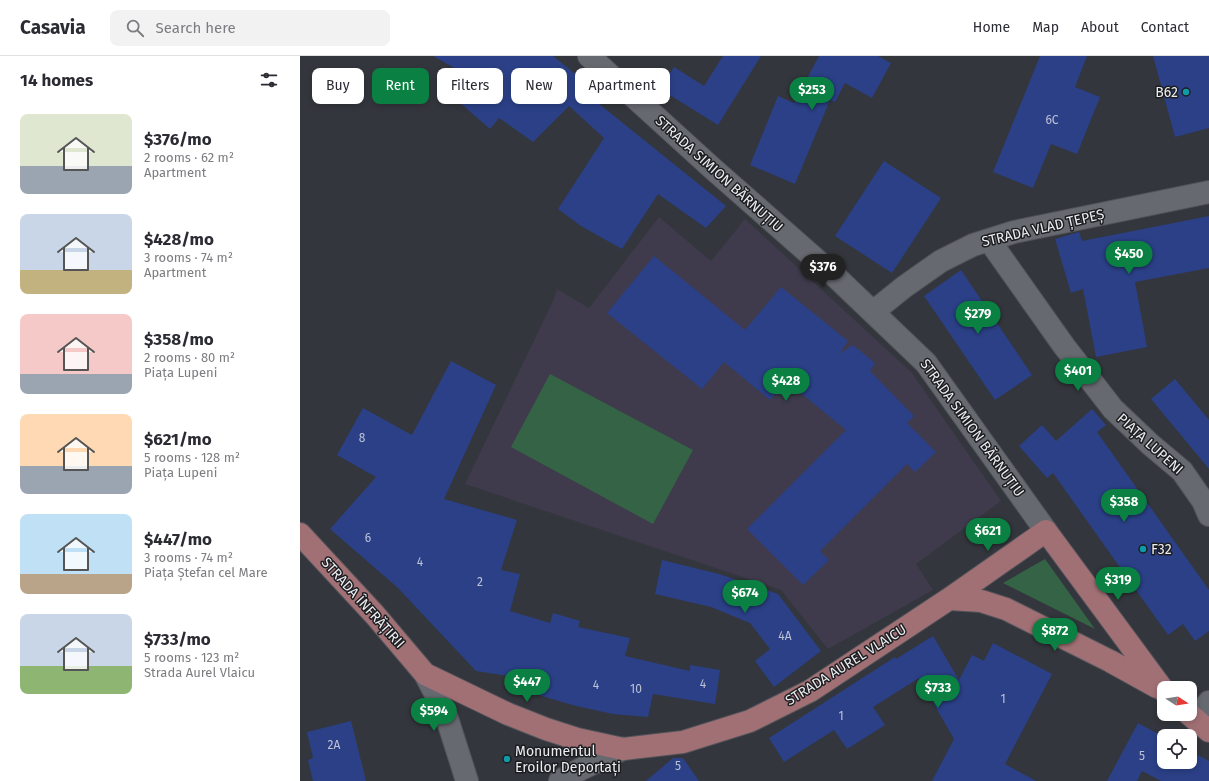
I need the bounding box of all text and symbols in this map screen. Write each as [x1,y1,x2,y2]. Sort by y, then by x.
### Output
search box [110,10,390,46]
text: Casavia [20,16,86,39]
icon: search [124,17,146,39]
text: Search here [156,19,236,37]
text: Home [973,19,1010,36]
text: Map [1032,19,1059,36]
text: About [1081,19,1119,36]
text: Contact [1141,19,1189,36]
chip: Buy [312,68,364,104]
chip: Rent [372,68,429,104]
chip: Filters [437,68,503,104]
chip: New [511,68,567,104]
chip: Apartment [575,68,670,104]
icon: filters [258,69,280,91]
text: 14 homes [20,70,93,91]
pin: $253 [788,77,836,111]
text: $253 [798,82,826,97]
place label: B62 [1155,84,1178,101]
marker: B62 [1181,87,1191,97]
street label: STRADA SIMION BĂRNUȚIU [651,112,786,237]
house number: 6C [1045,113,1059,127]
text: $376/mo [144,129,212,150]
icon: home [52,130,100,178]
text: 2 rooms · 62 m² [144,150,234,165]
text: Apartment [144,165,206,180]
street label: STRADA VLAD ȚEPEȘ [980,206,1106,251]
text: $428/mo [144,229,214,250]
icon: home [52,230,100,278]
pin: $450 [1105,241,1153,275]
text: $450 [1115,246,1143,261]
text: 3 rooms · 74 m² [144,250,233,265]
pin: $376 [799,254,847,288]
text: $376 [809,259,837,274]
text: Apartment [144,265,206,280]
pin: $279 [954,301,1002,335]
text: $279 [965,306,991,321]
text: $358/mo [144,329,214,350]
icon: home [52,330,100,378]
text: 2 rooms · 80 m² [144,350,235,365]
street label: STRADA SIMION BĂRNUȚIU [916,356,1028,501]
pin: $401 [1054,358,1102,392]
text: $401 [1064,363,1092,378]
text: Piața Lupeni [144,365,217,380]
pin: $428 [762,368,810,402]
text: $428 [772,373,800,388]
street label: PIAȚA LUPENI [1113,410,1187,479]
text: $621/mo [144,429,212,450]
icon: home [52,430,100,478]
house number: 8 [359,431,366,445]
text: 5 rooms · 128 m² [144,450,240,465]
text: Piața Lupeni [144,465,217,480]
pin: $358 [1100,489,1148,523]
text: $358 [1110,494,1138,509]
pin: $621 [964,518,1012,552]
text: $621 [975,523,1001,538]
text: $447/mo [144,529,212,550]
icon: home [52,530,100,578]
house number: 6 [365,531,371,545]
place label: F32 [1151,541,1172,558]
marker: F32 [1138,544,1148,554]
text: 3 rooms · 74 m² [144,550,233,565]
street label: STRADA ÎNFRĂȚIRII [317,553,409,653]
house number: 4 [417,555,424,569]
text: Piața Ștefan cel Mare [144,565,267,580]
pin: $319 [1094,567,1142,601]
text: $319 [1105,572,1131,587]
house number: 2 [477,575,483,589]
pin: $674 [721,580,769,614]
text: $674 [731,585,759,600]
pin: $872 [1031,618,1079,652]
street label: STRADA AUREL VLAICU [782,621,910,709]
text: $872 [1041,623,1069,638]
text: $733/mo [144,629,211,650]
house number: 4A [778,629,792,643]
icon: home [52,630,100,678]
text: 5 rooms · 123 m² [144,650,239,665]
text: Strada Aurel Vlaicu [144,665,255,680]
pin: $447 [503,669,551,703]
text: $447 [513,674,541,689]
pin: $733 [914,675,962,709]
house number: 4 [700,677,707,691]
house number: 4 [593,678,600,692]
text: $733 [925,680,951,695]
north arrow [1157,681,1197,721]
map controls [1157,681,1197,769]
house number: 10 [630,682,642,696]
house number: 1 [1000,692,1006,706]
pin: $594 [410,698,458,732]
text: $594 [420,703,448,718]
house number: 1 [838,709,844,723]
button: locate [1157,729,1197,769]
house number: 2A [328,738,341,752]
place label: Monumentul Eroilor Deportați [515,743,621,777]
house number: 5 [1139,749,1145,763]
marker: Monumentul Eroilor Deportați [502,754,512,764]
house number: 5 [675,759,681,773]

